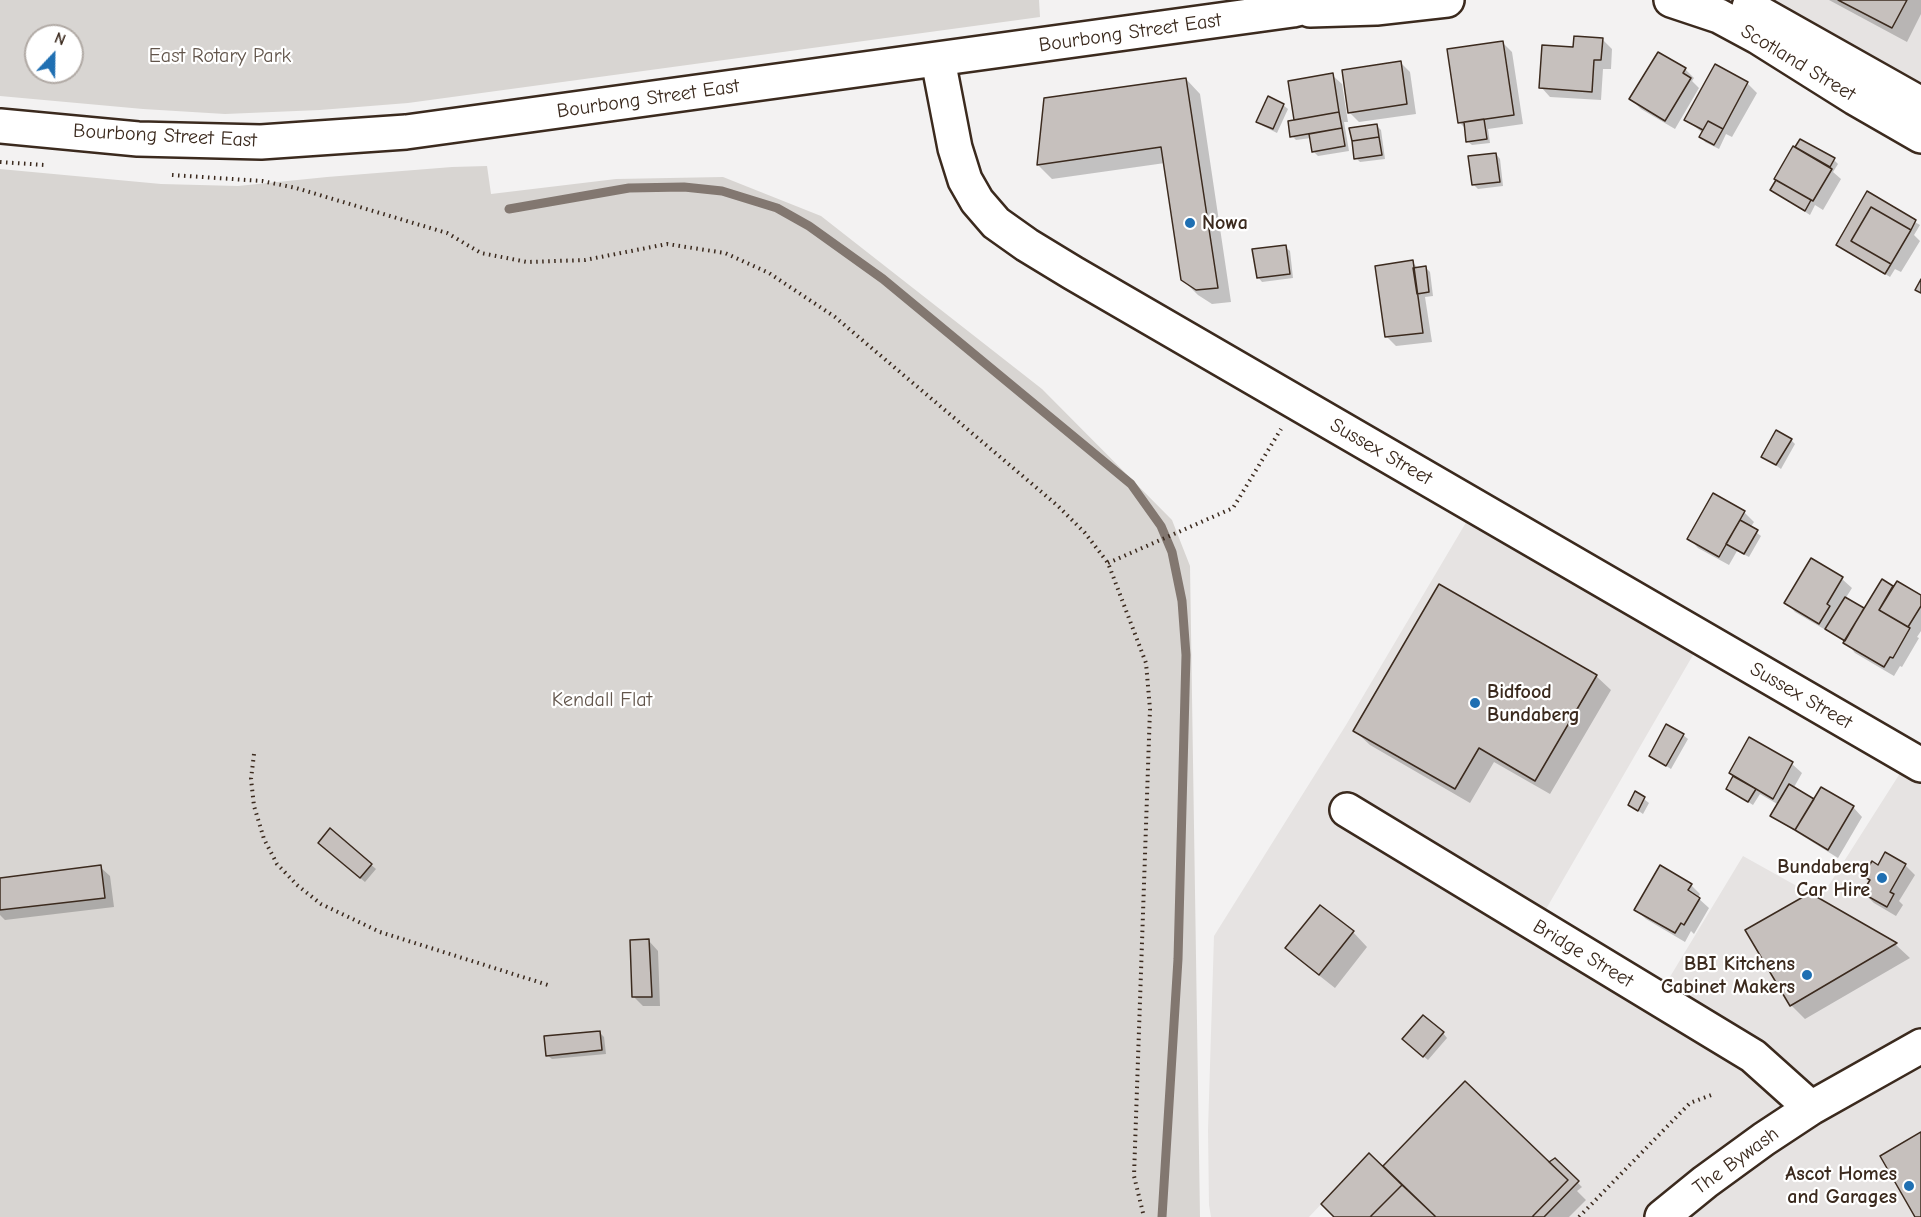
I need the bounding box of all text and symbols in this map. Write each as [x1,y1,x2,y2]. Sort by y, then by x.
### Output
street label: Bourbong Street East [1037,8,1223,58]
street label: Scotland Street [1736,19,1860,107]
north arrow [24,24,84,84]
text: N [52,29,68,49]
park label: East Rotary Park [149,44,291,68]
street label: Bourbong Street East [555,74,741,124]
street label: Bourbong Street East [73,119,257,153]
place label: Nowa [1202,211,1248,235]
marker: Nowa [1183,216,1197,230]
street label: Sussex Street [1326,413,1436,491]
street label: Sussex Street [1746,657,1856,735]
place label: Bidfood Bundaberg [1487,680,1580,727]
park label: Kendall Flat [552,688,652,712]
marker: Bidfood Bundaberg [1468,696,1482,710]
place label: Bundaberg Car Hire [1777,855,1870,902]
marker: Bundaberg Car Hire [1875,871,1889,885]
street label: Bridge Street [1528,915,1638,993]
place label: BBI Kitchens Cabinet Makers [1661,952,1795,999]
marker: BBI Kitchens Cabinet Makers [1800,968,1814,982]
street label: The Bywash [1688,1122,1784,1200]
place label: Ascot Homes and Garages [1785,1162,1897,1209]
marker: Ascot Homes and Garages [1902,1179,1916,1193]

